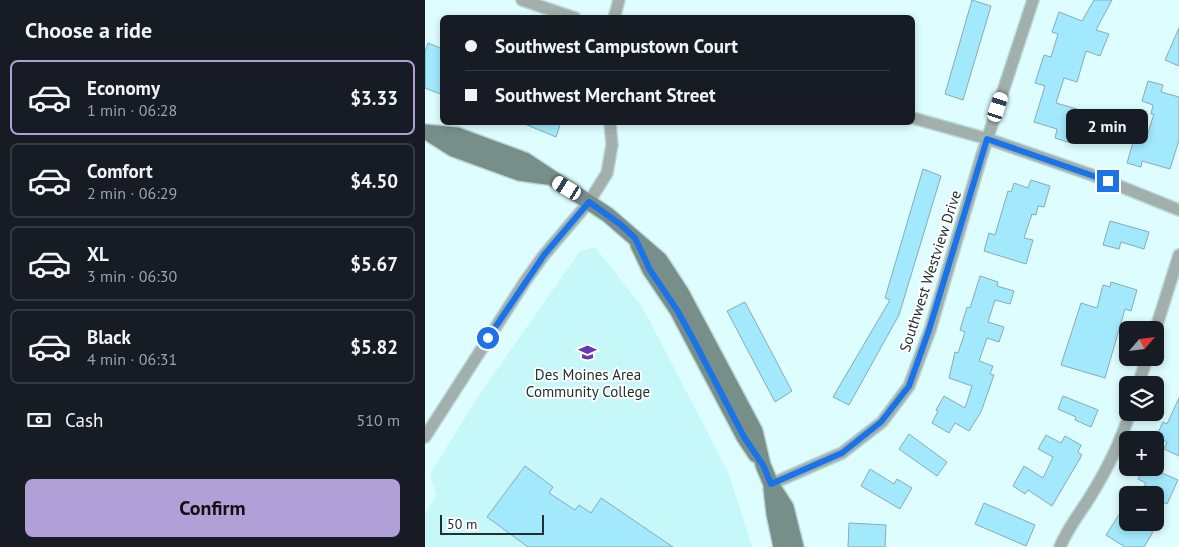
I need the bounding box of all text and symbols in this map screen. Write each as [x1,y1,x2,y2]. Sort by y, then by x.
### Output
text: Choose a ride [25,16,152,44]
text: Southwest Campustown Court [495,34,738,58]
icon: car [27,75,72,120]
text: Economy [87,76,160,100]
text: Southwest Merchant Street [495,83,716,107]
text: $3.33 [350,86,398,110]
car [986,90,1009,124]
text: 1 min · 06:28 [87,100,177,120]
callout: 2 min [1067,109,1149,144]
text: 2 min [1087,116,1127,136]
icon: car [27,158,72,203]
text: Comfort [87,159,153,183]
text: $4.50 [350,169,398,193]
route end [1097,170,1119,192]
car [550,174,583,202]
text: 2 min · 06:29 [87,183,177,203]
street label: Southwest Westview Drive [895,188,965,354]
icon: car [27,241,72,286]
text: XL [87,242,109,266]
text: $5.67 [350,252,398,276]
text: 3 min · 06:30 [87,266,177,286]
north arrow [1119,321,1164,366]
map controls [1119,321,1164,531]
icon: car [27,324,72,369]
text: Black [87,325,131,349]
route start [477,327,499,349]
text: $5.82 [350,335,398,359]
school or university icon: Des Moines Area Community College [578,343,598,363]
text: 4 min · 06:31 [87,349,177,369]
place label: Des Moines Area Community College [526,365,650,401]
button: layers [1119,376,1164,421]
icon: cash [25,406,53,434]
text: Cash [65,408,103,432]
text: 510 m [357,410,400,430]
button: + [1119,431,1164,476]
button: Confirm [25,479,400,537]
button: − [1119,486,1164,531]
scale bar [440,512,544,535]
text: 50 m [447,515,477,533]

